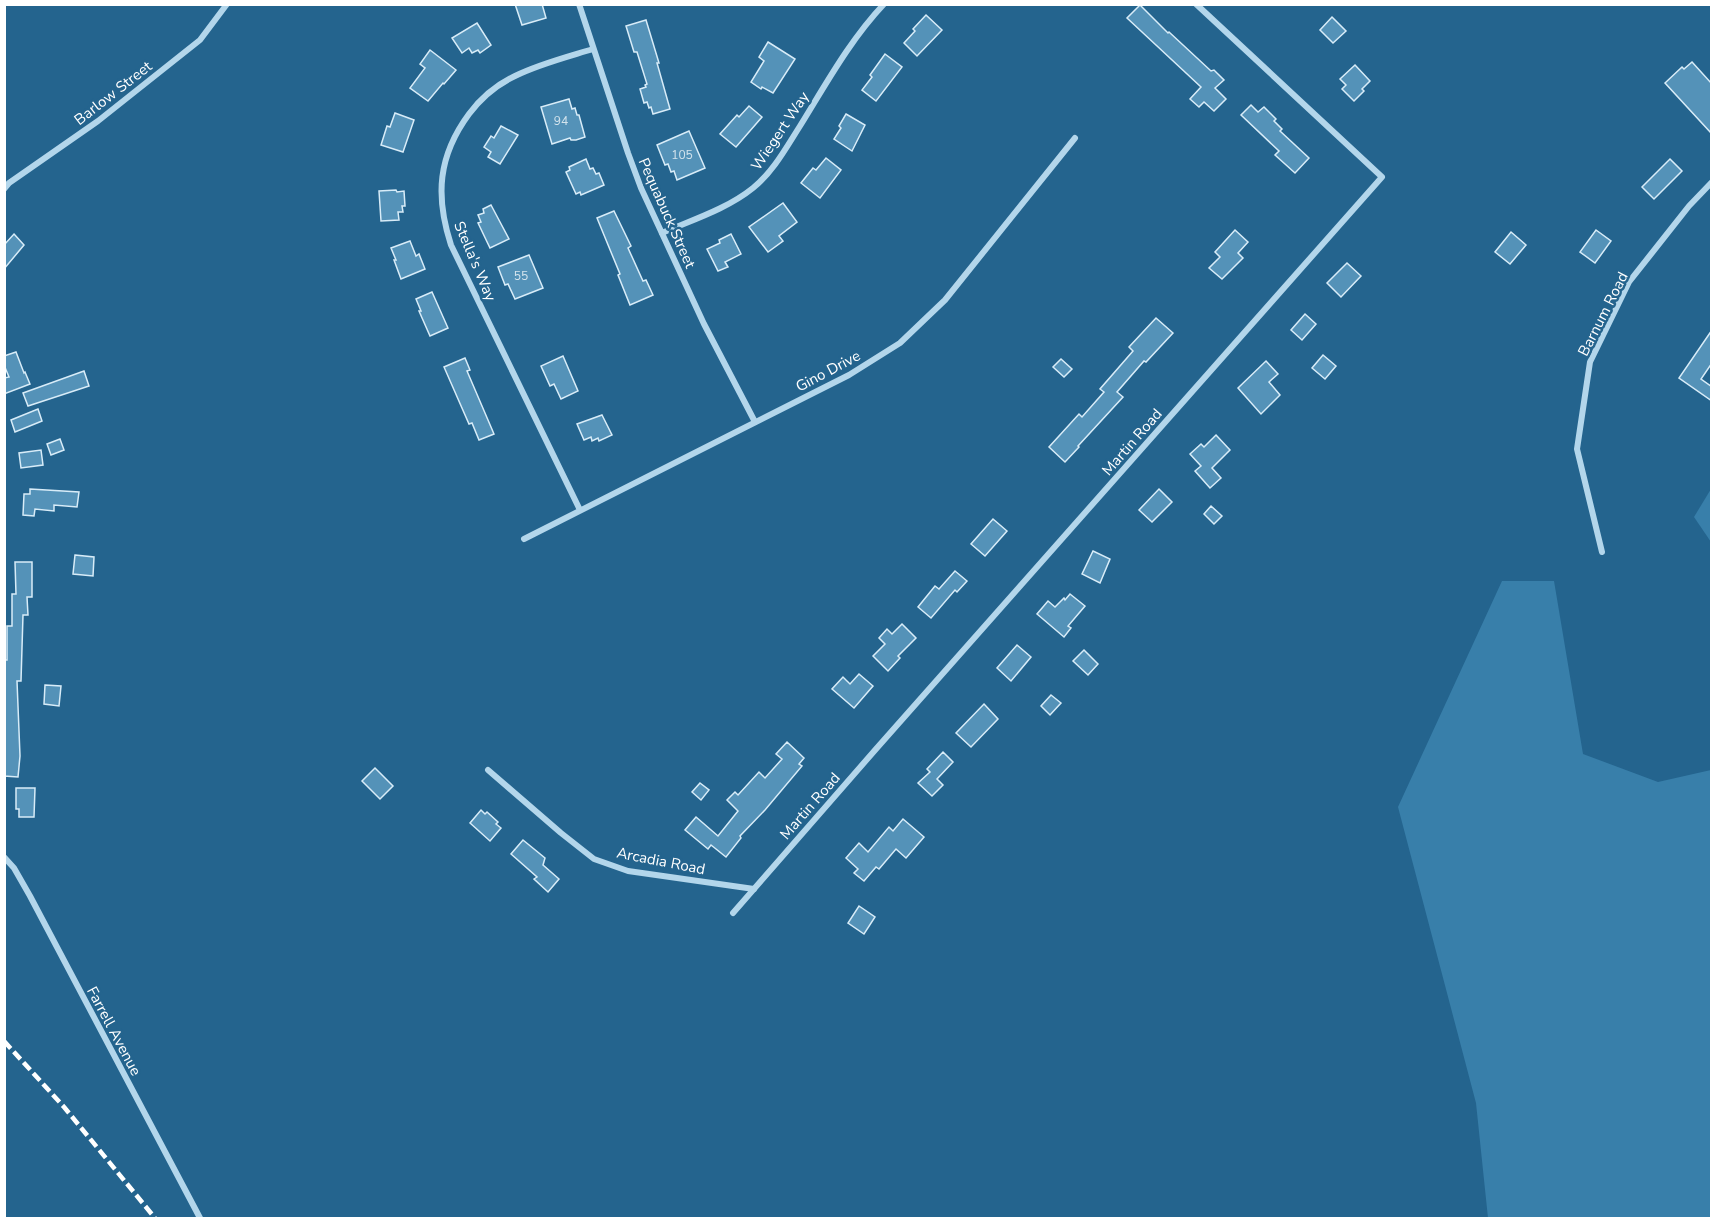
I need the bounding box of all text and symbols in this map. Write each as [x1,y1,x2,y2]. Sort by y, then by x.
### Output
street label: Barlow Street [70,56,157,130]
street label: Wiegert Way [746,88,814,174]
house number: 94 [554,113,568,129]
house number: 105 [671,147,693,163]
street label: Pequabuck Street [634,155,701,272]
street label: Stella's Way [449,218,501,304]
house number: 55 [514,268,528,284]
street label: Barnum Road [1573,268,1633,360]
street label: Gino Drive [792,346,864,396]
street label: Martin Road [1097,404,1167,480]
street label: Martin Road [775,768,845,844]
street label: Arcadia Road [615,843,707,879]
street label: Farrell Avenue [82,983,146,1079]

